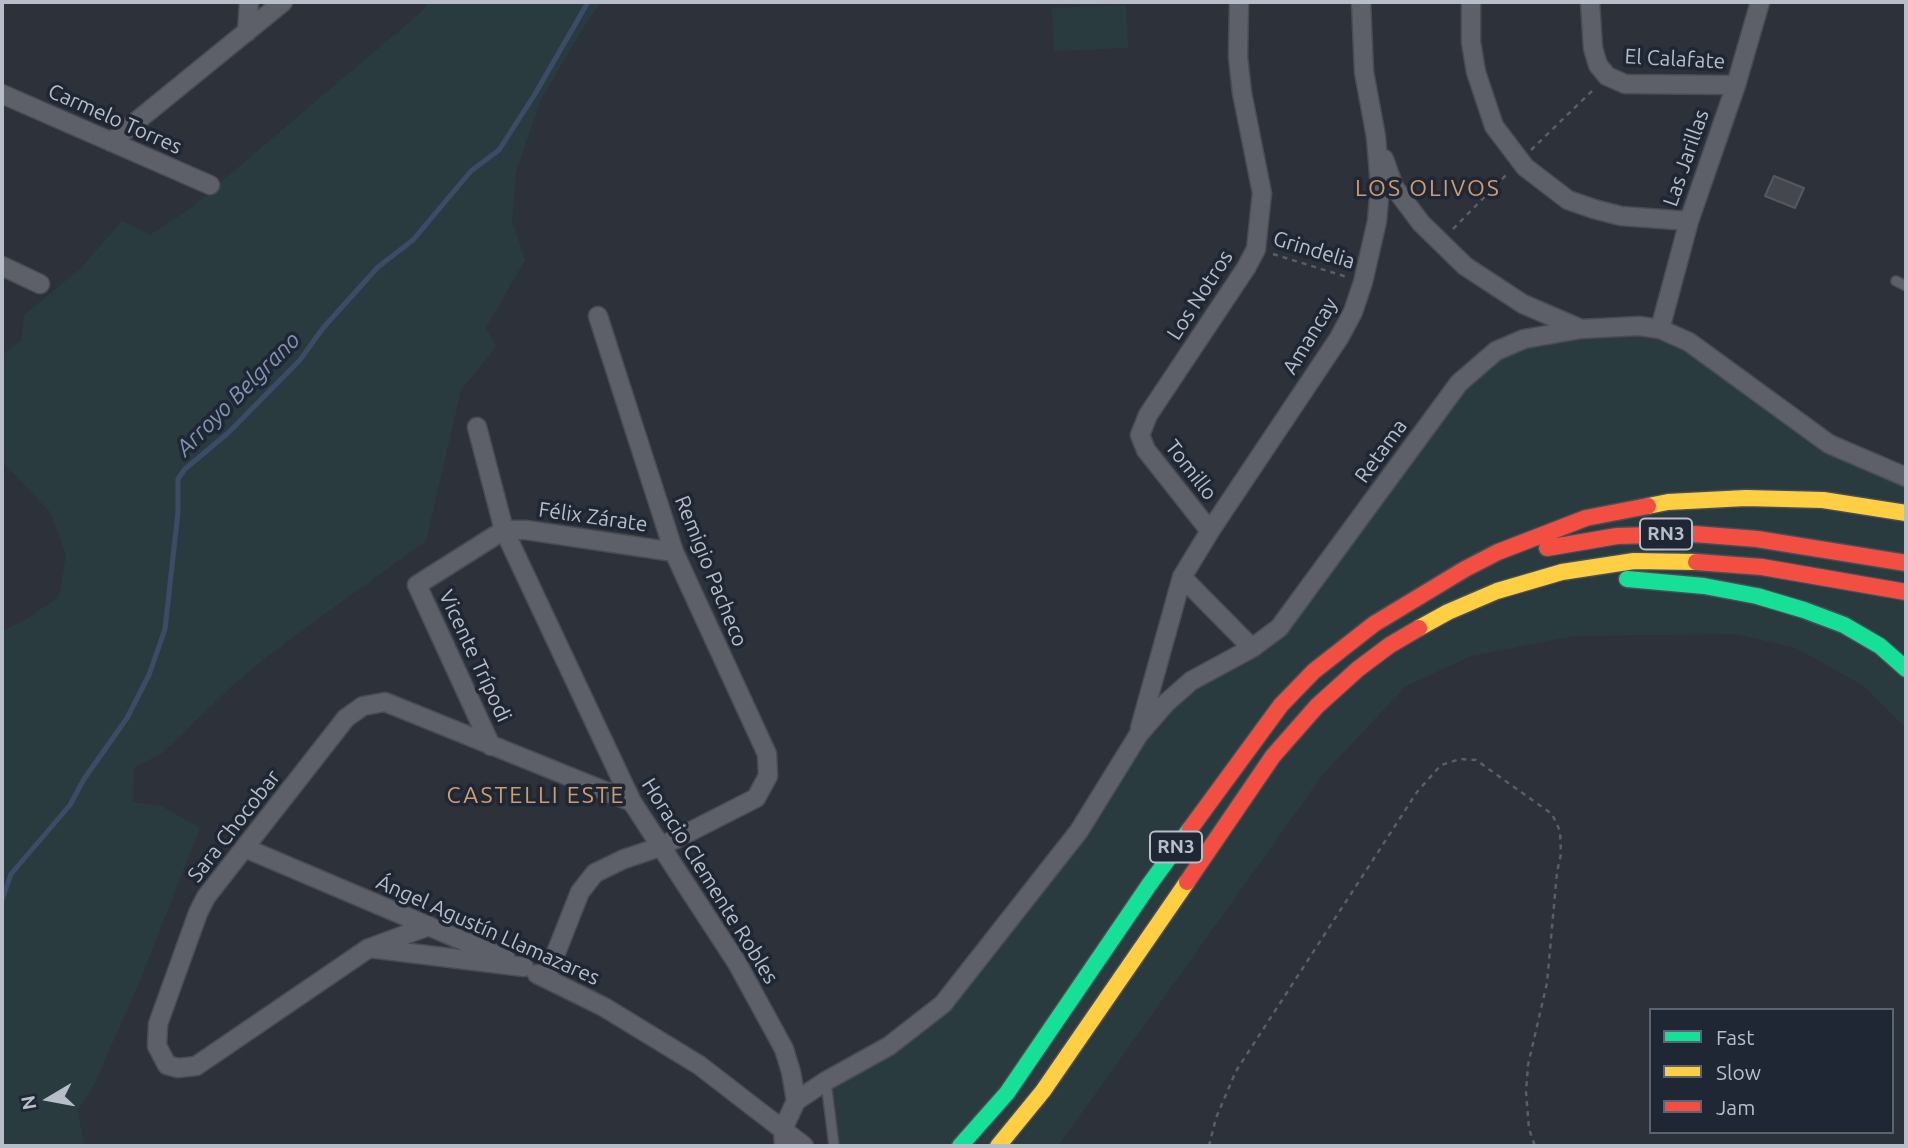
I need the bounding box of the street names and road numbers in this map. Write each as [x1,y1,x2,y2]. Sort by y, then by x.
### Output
street label: El Calafate [1624,44,1726,74]
street label: Carmelo Torres [44,78,186,160]
street label: Las Jarillas [1658,106,1714,210]
street label: Grindelia [1270,226,1358,274]
street label: Los Notros [1162,245,1238,345]
street label: Amancay [1277,293,1343,379]
street label: Retama [1349,414,1413,488]
street label: Tomillo [1160,435,1222,505]
street label: Remigio Pacheco [669,492,753,650]
street label: Félix Zárate [537,497,649,537]
road number: RN3 [1640,519,1692,550]
street label: Vicente Trípodi [433,586,517,726]
street label: Sara Chocobar [182,765,286,887]
street label: Horacio Clemente Robles [636,774,784,988]
road number: RN3 [1150,832,1202,862]
street label: Ángel Agustín Llamazares [373,869,603,991]

